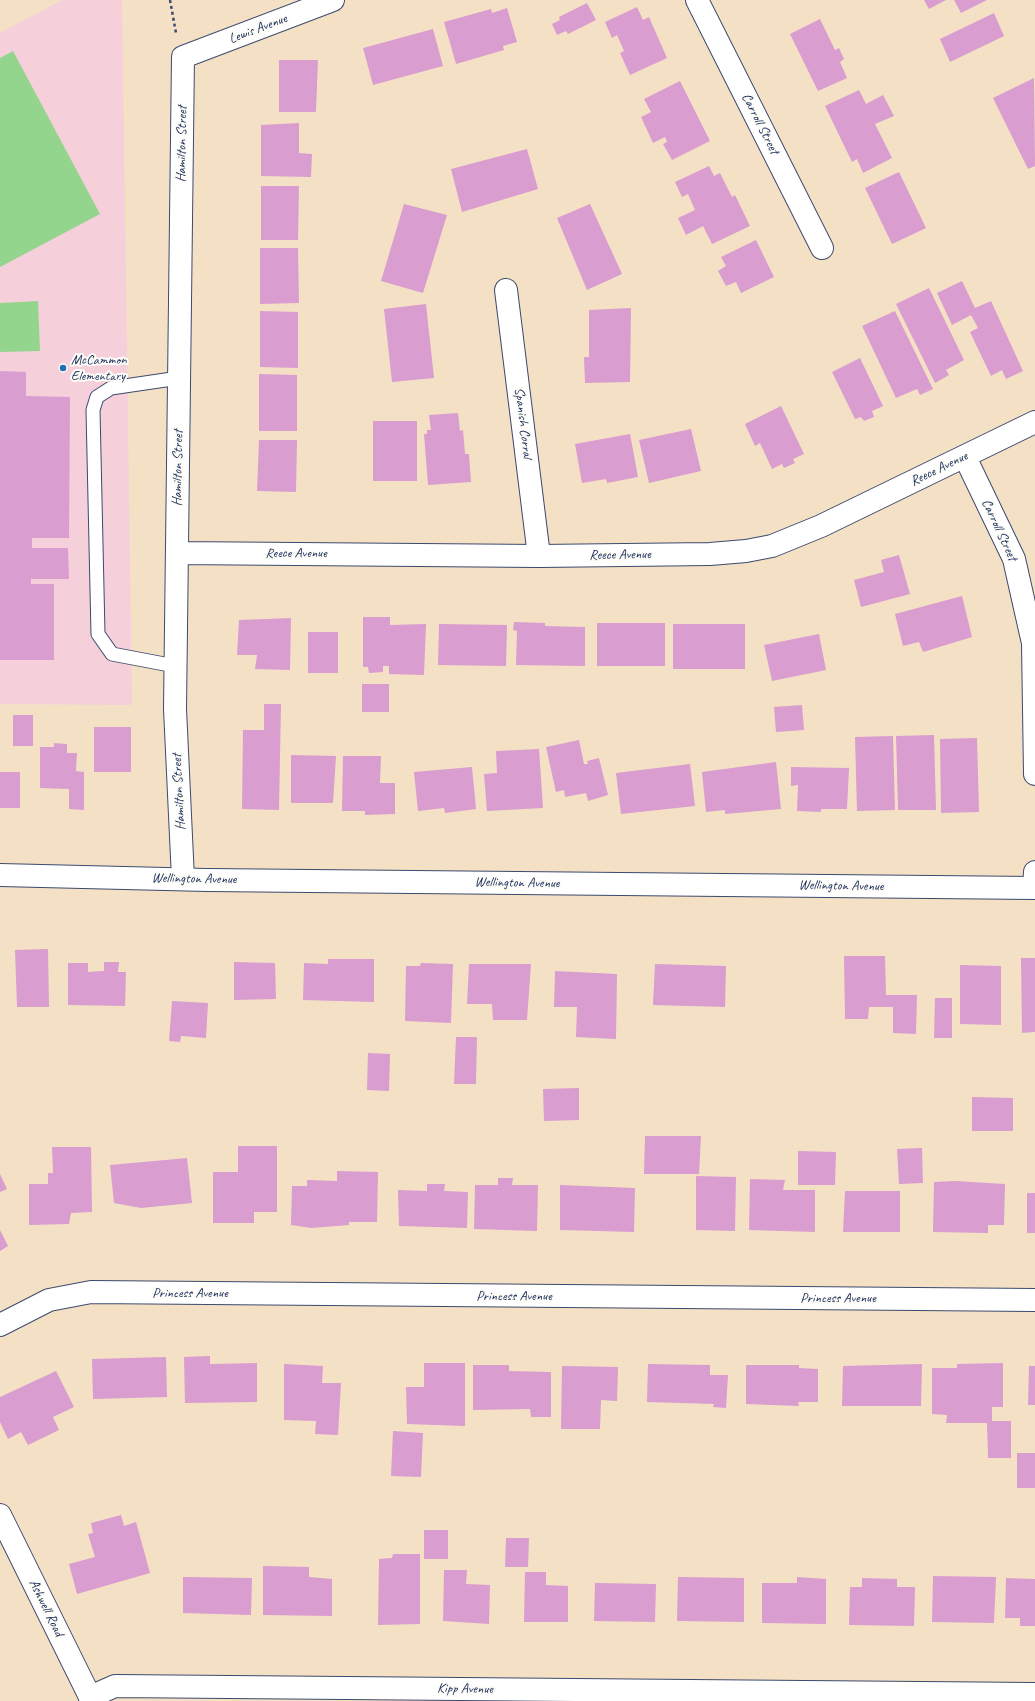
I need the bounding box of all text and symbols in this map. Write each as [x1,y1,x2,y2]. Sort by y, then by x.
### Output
street label: Lewis Avenue [227,10,289,48]
street label: Carroll Street [737,91,783,157]
street label: Hamilton Street [173,106,191,182]
place label: McCammon Elementary [71,352,127,384]
marker: McCammon Elementary [58,363,68,373]
street label: Spanish Corral [510,387,536,459]
street label: Hamilton Street [169,430,187,506]
street label: Reece Avenue [908,448,970,490]
street label: Carroll Street [977,496,1021,564]
street label: Reece Avenue [265,545,327,561]
street label: Reece Avenue [589,546,651,564]
street label: Hamilton Street [169,753,189,831]
street label: Wellington Avenue [151,870,237,888]
street label: Wellington Avenue [474,874,560,892]
street label: Wellington Avenue [798,877,884,895]
street label: Princess Avenue [152,1285,228,1301]
street label: Princess Avenue [476,1288,552,1304]
street label: Princess Avenue [800,1290,876,1306]
street label: Ashwell Road [25,1577,67,1639]
street label: Kipp Avenue [437,1680,493,1698]

